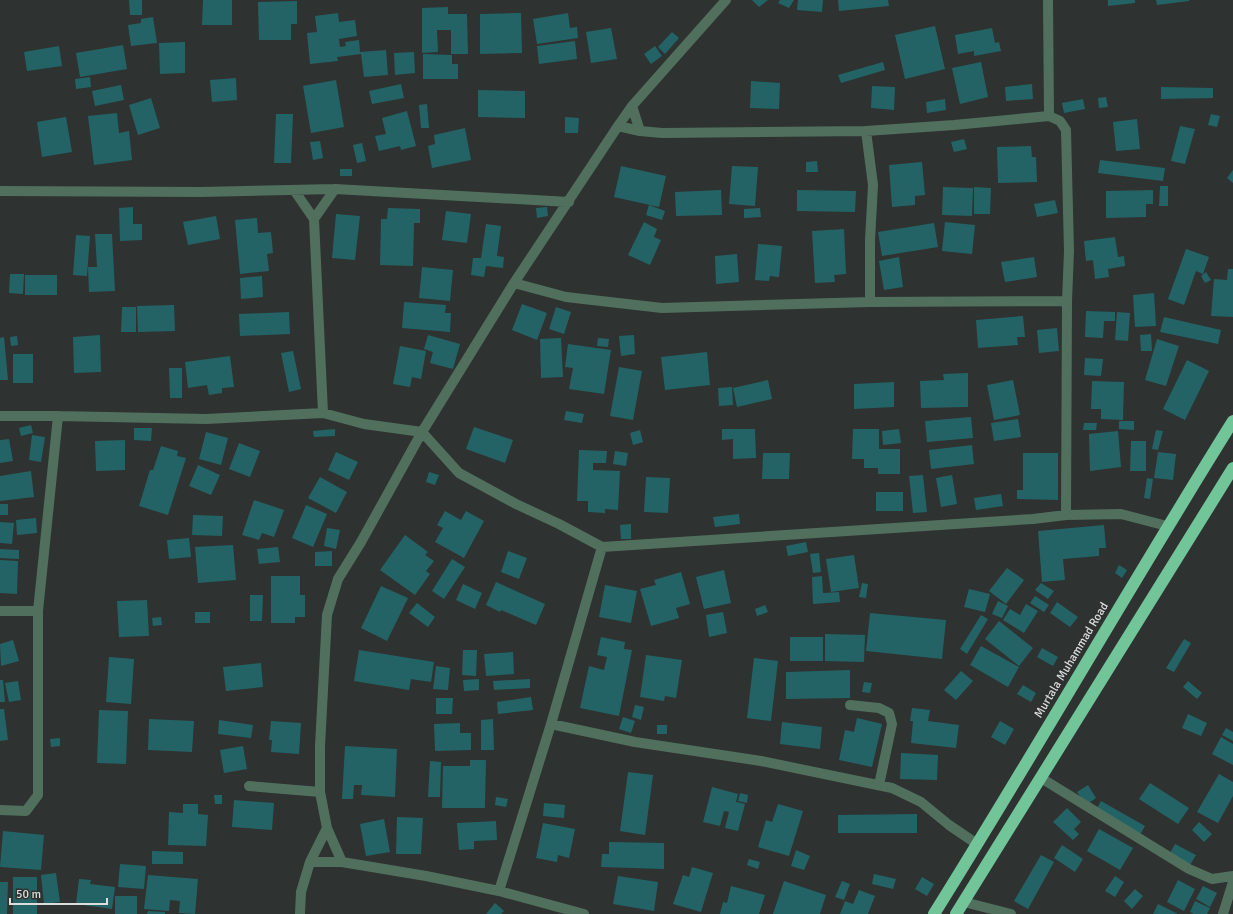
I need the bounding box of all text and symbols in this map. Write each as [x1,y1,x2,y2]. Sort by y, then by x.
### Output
street label: Murtala Muhammad Road [1031,600,1112,721]
scale bar [10,880,107,906]
text: 50 m [16,887,41,902]

